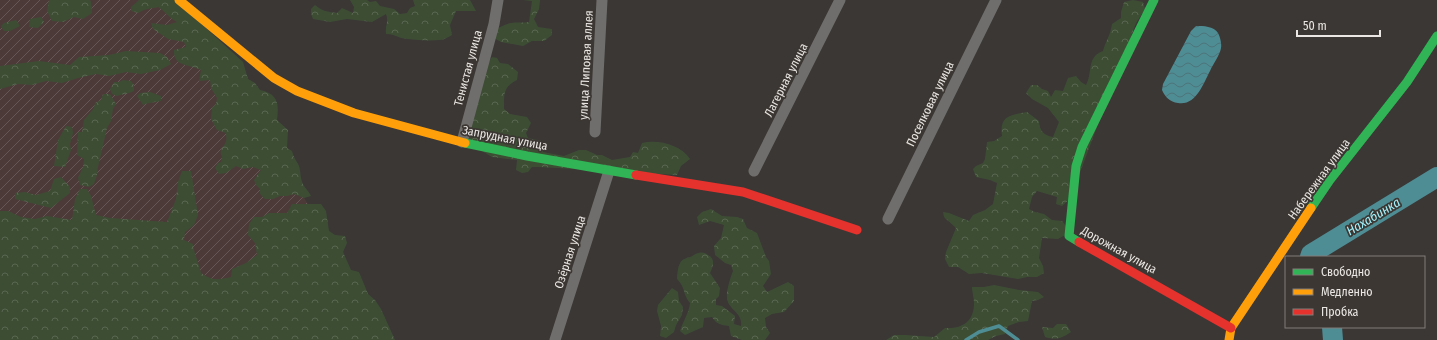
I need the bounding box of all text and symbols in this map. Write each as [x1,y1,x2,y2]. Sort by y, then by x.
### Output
street label: улица Липовая аллея [576,10,596,120]
scale bar [1297,12,1380,38]
text: 50 m [1303,19,1327,33]
street label: Тенистая улица [451,28,485,107]
street label: Лагерная улица [761,41,811,119]
street label: Поселковая улица [903,59,957,149]
street label: Запрудная улица [461,123,549,153]
street label: Набережная улица [1285,136,1353,222]
water label: Нахабинка [1344,194,1403,238]
street label: Озёрная улица [552,214,588,290]
street label: Дорожная улица [1078,223,1159,277]
legend [1285,256,1425,328]
text: Свободно [1321,265,1370,279]
text: Медленно [1321,285,1373,299]
text: Пробка [1321,305,1359,319]

